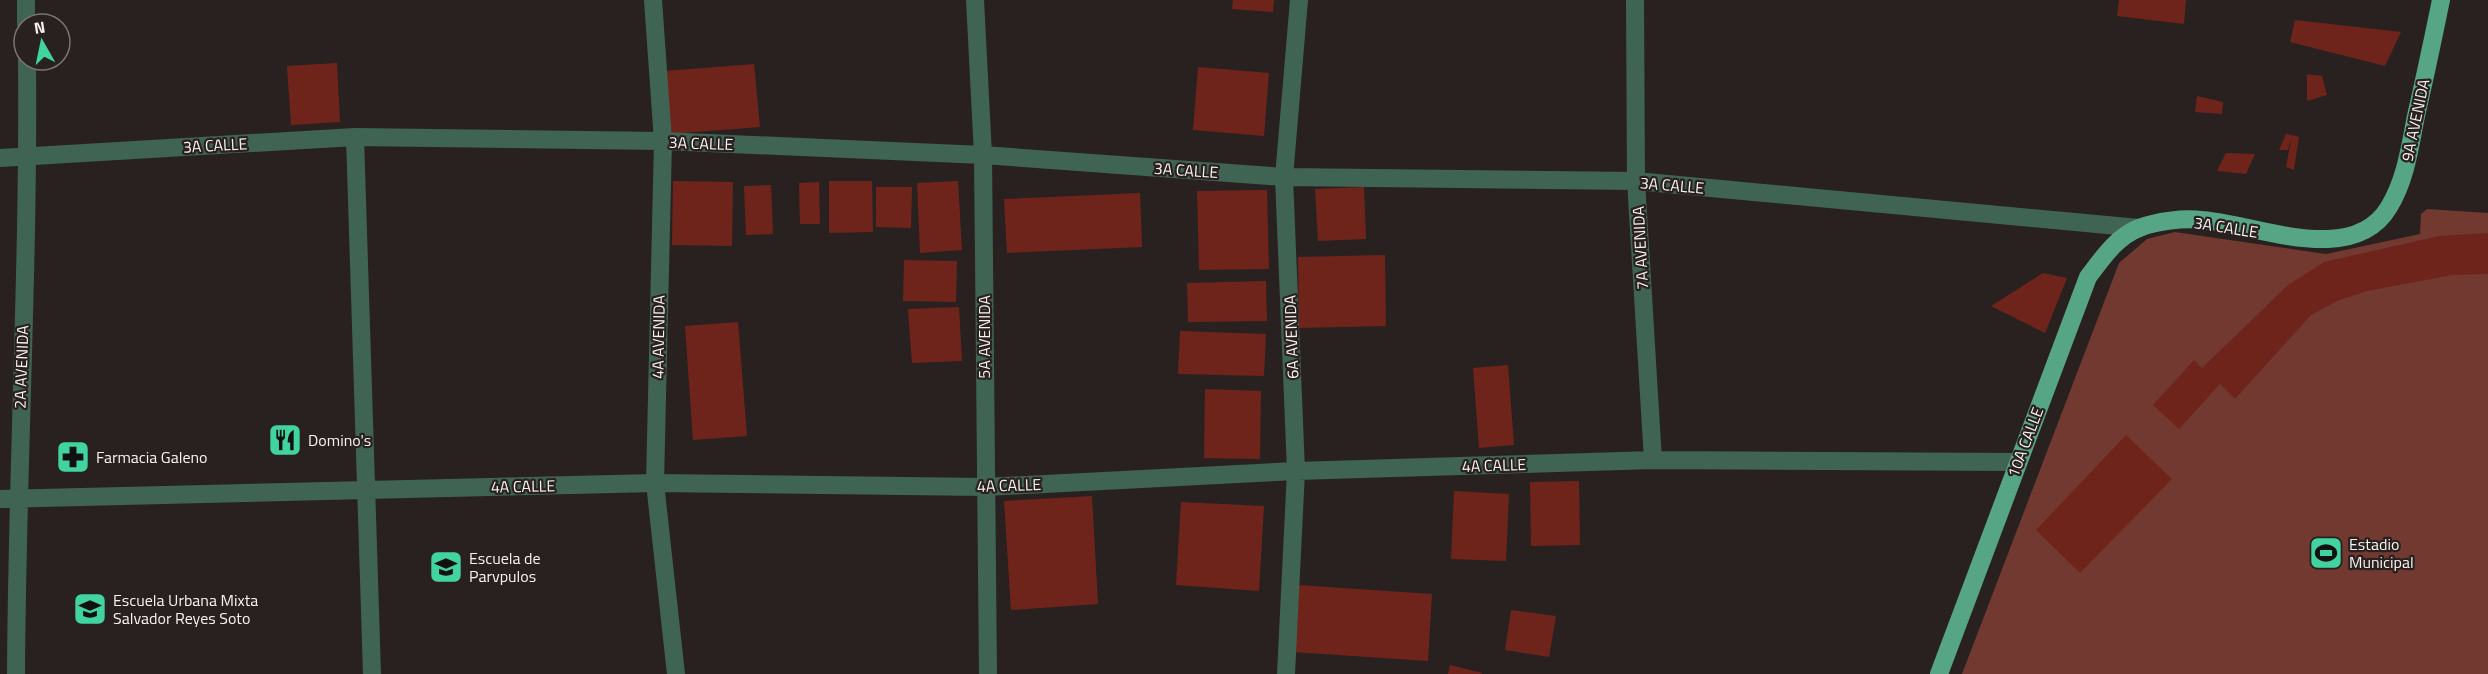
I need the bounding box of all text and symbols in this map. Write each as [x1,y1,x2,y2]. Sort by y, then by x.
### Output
north arrow [12,12,72,72]
text: N [32,14,47,40]
street label: 9A AVENIDA [2395,76,2436,163]
street label: 3A CALLE [668,130,734,156]
street label: 3A CALLE [182,131,248,159]
street label: 3A CALLE [1153,156,1219,184]
street label: 3A CALLE [1639,170,1705,200]
street label: 7A AVENIDA [1626,205,1654,290]
street label: 3A CALLE [2192,210,2260,244]
street label: 6A AVENIDA [1278,294,1304,379]
street label: 4A AVENIDA [645,295,671,379]
street label: 5A AVENIDA [972,295,996,379]
street label: 2A AVENIDA [8,324,34,409]
street label: 10A CALLE [2001,403,2049,481]
restaurant icon: Domino's [267,422,303,458]
place label: Domino's [308,428,371,452]
pharmacy icon: Farmacia Galeno [55,439,91,475]
place label: Farmacia Galeno [96,445,208,469]
street label: 4A CALLE [1461,452,1527,478]
street label: 4A CALLE [976,472,1042,498]
street label: 4A CALLE [491,473,556,499]
place label: Estadio Municipal [2349,532,2414,574]
sports icon: Estadio Municipal [2308,535,2344,571]
place label: Escuela de Parvpulos [469,546,541,588]
school or university icon: Escuela de Parvpulos [428,549,464,585]
place label: Escuela Urbana Mixta Salvador Reyes Soto [113,588,258,630]
school or university icon: Escuela Urbana Mixta Salvador Reyes Soto [72,591,108,627]

